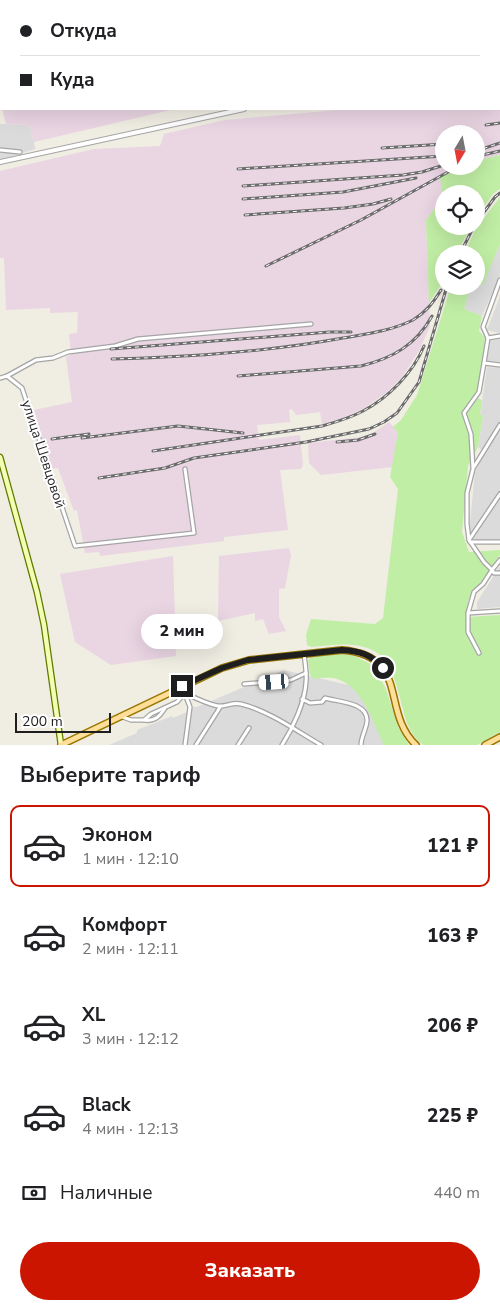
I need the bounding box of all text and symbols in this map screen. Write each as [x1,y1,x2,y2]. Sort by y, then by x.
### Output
text: Откуда [50,18,117,44]
text: Куда [50,67,95,93]
north arrow [435,125,485,175]
map controls [435,125,485,295]
button: locate [435,185,485,235]
button: layers [435,245,485,295]
street label: улица Шевцовой [17,398,70,511]
callout: 2 мин [141,614,223,648]
text: 2 мин [159,620,205,642]
route start [372,657,394,679]
car [258,673,289,691]
route end [171,675,193,697]
scale bar [15,710,111,733]
text: 200 m [22,712,63,731]
text: Выберите тариф [20,760,201,790]
text: Эконом [82,822,153,848]
icon: car [22,824,67,869]
text: 121 ₽ [427,833,478,859]
text: 1 мин · 12:10 [82,848,179,870]
text: Комфорт [82,912,167,938]
icon: car [22,914,67,959]
text: 163 ₽ [427,923,478,949]
text: 2 мин · 12:11 [82,938,179,960]
text: XL [82,1002,105,1028]
icon: car [22,1004,67,1049]
text: 206 ₽ [427,1013,478,1039]
text: 3 мин · 12:12 [82,1028,179,1050]
text: Black [82,1092,131,1118]
icon: car [22,1094,67,1139]
text: 225 ₽ [427,1103,478,1129]
text: 4 мин · 12:13 [82,1118,179,1140]
icon: cash [20,1179,48,1207]
text: Наличные [60,1180,153,1206]
text: 440 m [433,1182,480,1204]
button: Заказать [20,1242,480,1300]

